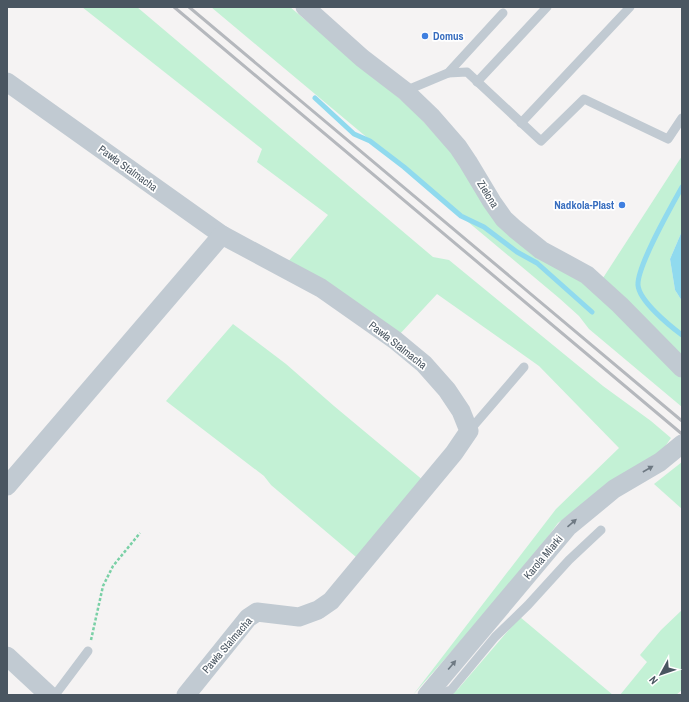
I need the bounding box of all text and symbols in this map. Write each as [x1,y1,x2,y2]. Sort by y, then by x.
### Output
place label: Domus [433,29,464,43]
marker: Domus [420,31,430,41]
street label: Pawła Stalmacha [96,142,160,194]
street label: Zielona [474,178,502,210]
place label: Nadkola-Plast [554,198,614,212]
marker: Nadkola-Plast [617,200,627,210]
street label: Pawła Stalmacha [366,318,430,372]
one-way arrow [642,466,654,473]
one-way arrow [567,519,577,528]
street label: Karola Miarki [520,532,566,582]
street label: Pawła Stalmacha [199,614,255,676]
north arrow [641,654,681,694]
one-way arrow [447,660,456,670]
text: N [646,673,661,687]

